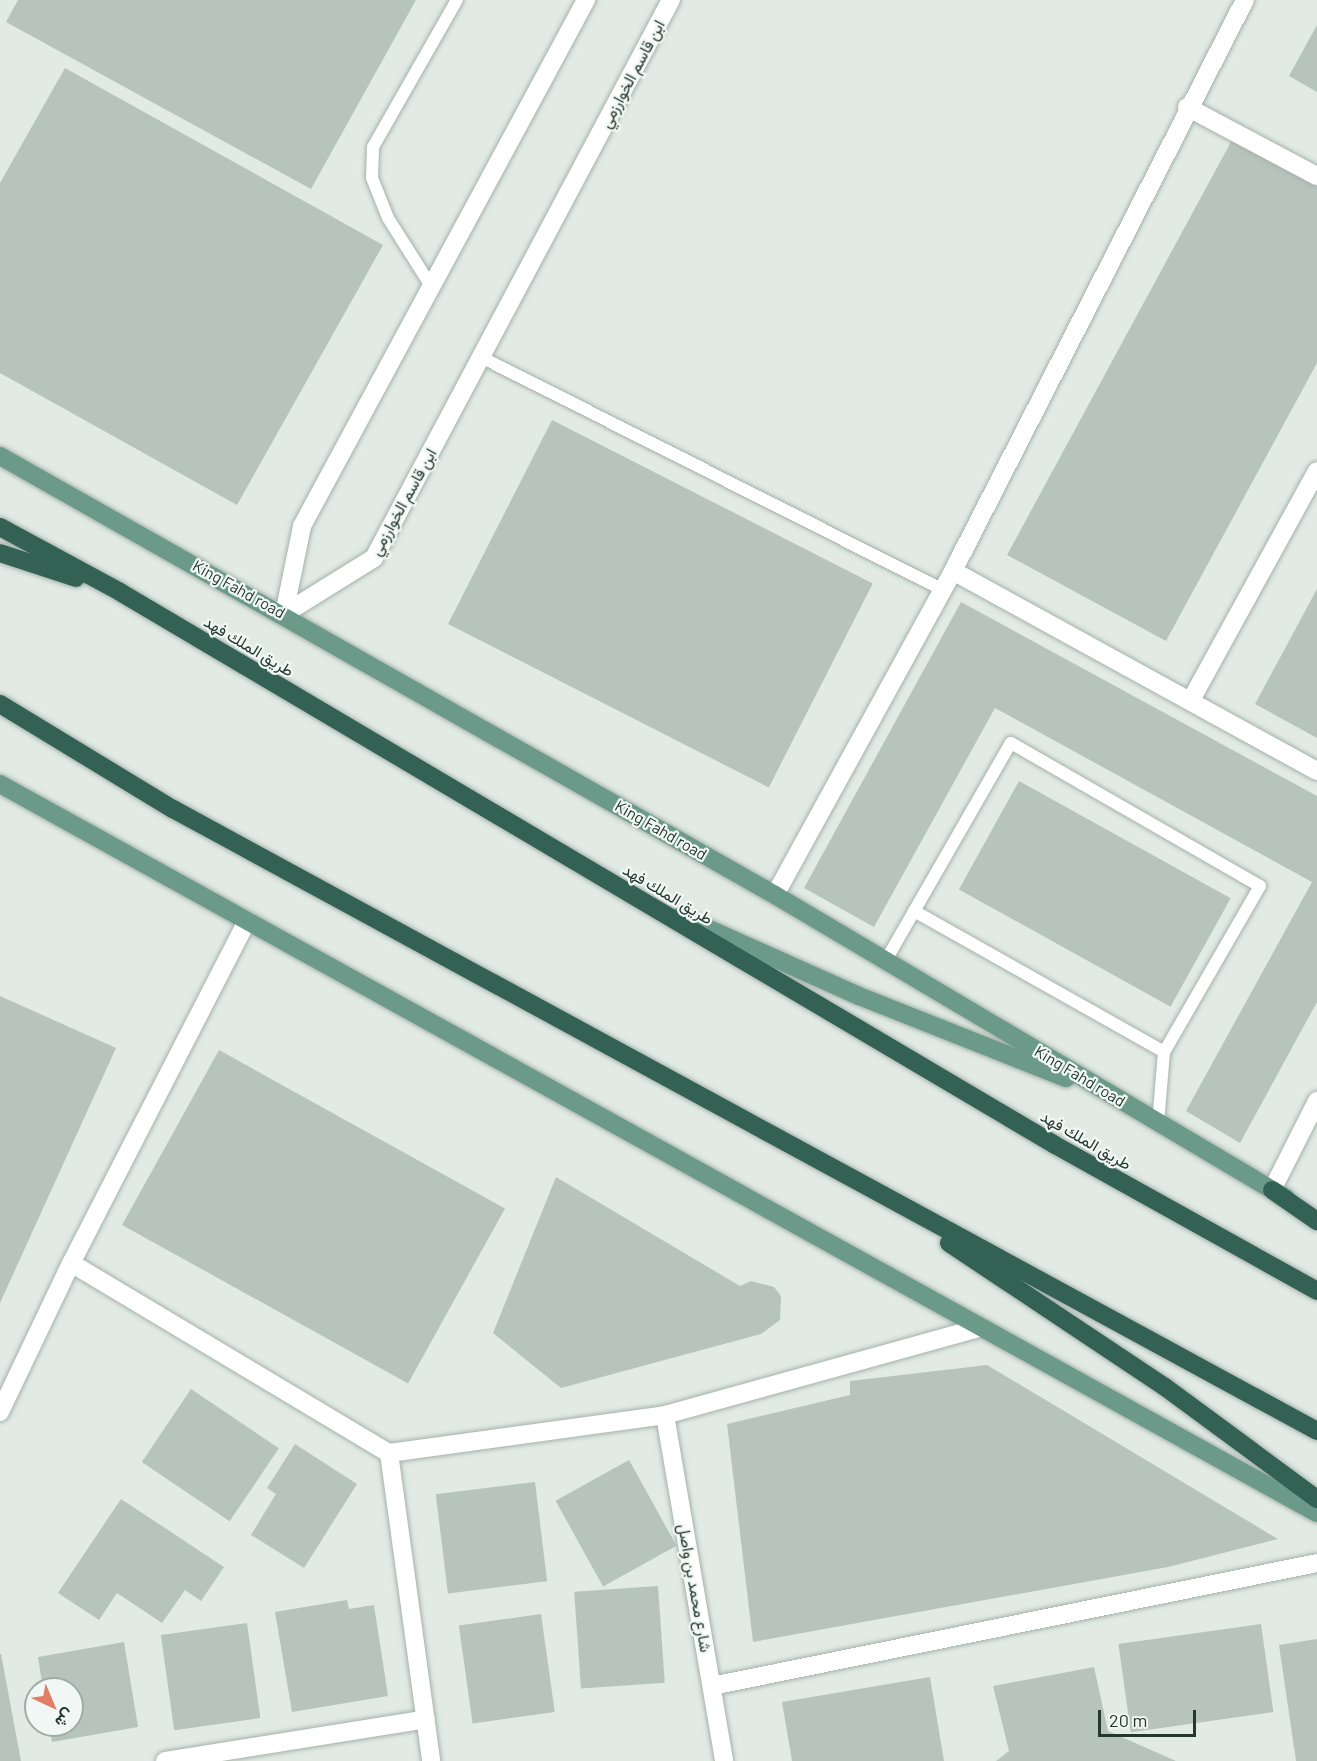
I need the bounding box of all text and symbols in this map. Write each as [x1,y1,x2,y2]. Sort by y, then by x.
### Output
street label: ابن قاسم الخوارزمي [596,17,668,131]
street label: ابن قاسم الخوارزمي [366,445,440,559]
street label: King Fahd road [189,556,289,622]
street label: طريق الملك فهد [201,612,297,680]
street label: King Fahd road [612,796,710,864]
street label: طريق الملك فهد [620,860,716,928]
street label: King Fahd road [1031,1041,1129,1111]
street label: طريق الملك فهد [1037,1106,1135,1174]
street label: شارع محمد بن واصل [674,1522,716,1654]
north arrow [24,1677,84,1737]
scale bar [1101,1698,1198,1736]
text: ش [52,1705,79,1732]
text: 20 m [1109,1709,1147,1731]

